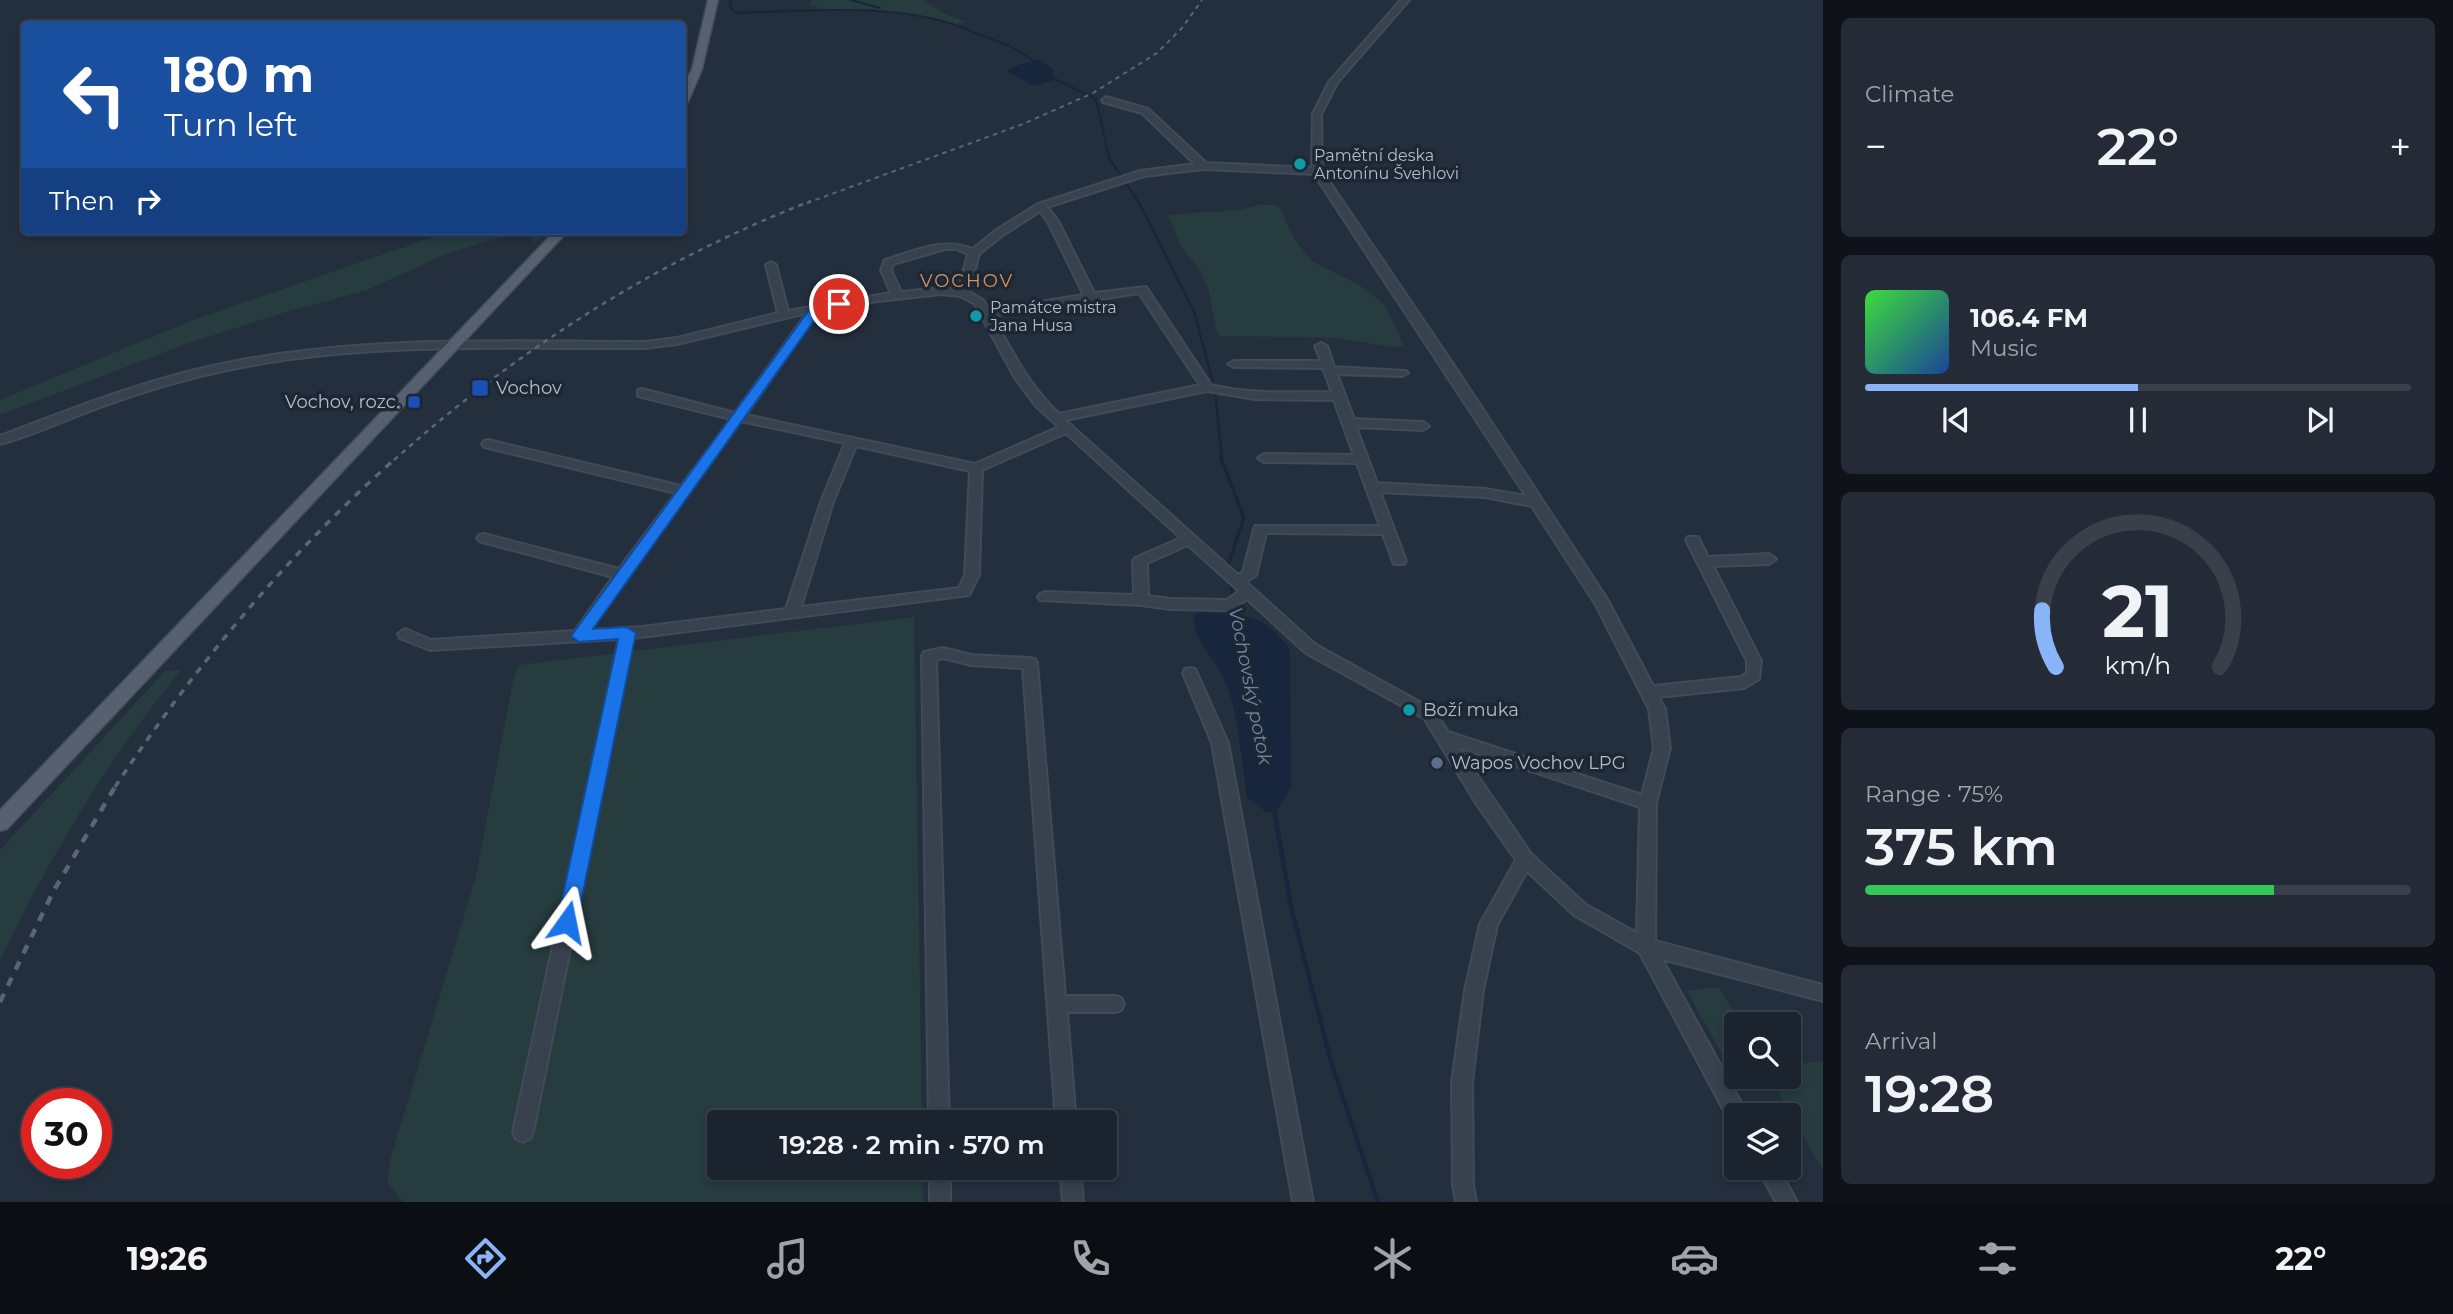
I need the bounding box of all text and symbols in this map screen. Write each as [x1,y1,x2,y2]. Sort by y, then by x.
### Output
text: 180 m [164,45,314,104]
icon: left [49,49,140,140]
text: Climate [1865,80,1954,108]
text: Turn left [164,105,298,144]
text: 22° [2097,115,2179,178]
text: − [1865,123,1887,170]
text: + [2389,123,2411,170]
place label: Pamětní deska Antonínu Švehlovi [1314,146,1459,183]
marker: Pamětní deska Antonínu Švehlovi [1292,156,1308,172]
icon: right [129,182,167,220]
text: Then [49,185,115,217]
district label: VOCHOV [920,270,1014,292]
pin [809,274,869,334]
icon: arrive [820,285,858,323]
place label: Památce mistra Jana Husa [989,298,1117,335]
text: 106.4 FM [1970,302,2088,334]
marker: Památce mistra Jana Husa [968,308,984,324]
text: Music [1970,334,2038,362]
place label: Vochov [496,377,562,399]
marker: Vochov [470,378,490,398]
place label: Vochov, rozc. [285,391,400,413]
marker: Vochov, rozc. [406,394,422,410]
icon: previous [1937,401,1975,439]
icon: pause [2119,401,2157,439]
icon: next [2301,401,2339,439]
text: 21 [2102,567,2174,655]
water label: Vochovský potok [1224,605,1277,768]
text: km/h [2105,650,2171,680]
place label: Boží muka [1423,699,1519,721]
marker: Boží muka [1401,702,1417,718]
place label: Wapos Vochov LPG [1451,752,1626,774]
marker: Wapos Vochov LPG [1429,755,1445,771]
text: Range · 75% [1865,780,2003,808]
text: 375 km [1865,815,2058,878]
position arrow [530,885,604,959]
map controls [1724,1012,1801,1180]
button: search [1724,1012,1801,1089]
text: Arrival [1865,1027,1938,1055]
text: 19:28 [1865,1062,1994,1125]
speed limit sign: 30 [21,1088,112,1179]
button: layers [1724,1103,1801,1180]
text: 19:28 · 2 min · 570 m [779,1129,1045,1161]
icon: directions [461,1234,510,1283]
icon: music [763,1234,812,1283]
icon: phone [1066,1234,1115,1283]
icon: climate [1368,1234,1417,1283]
icon: car [1670,1234,1719,1283]
icon: filters [1973,1234,2022,1283]
text: 19:26 [127,1239,207,1278]
text: 22° [2275,1239,2326,1278]

